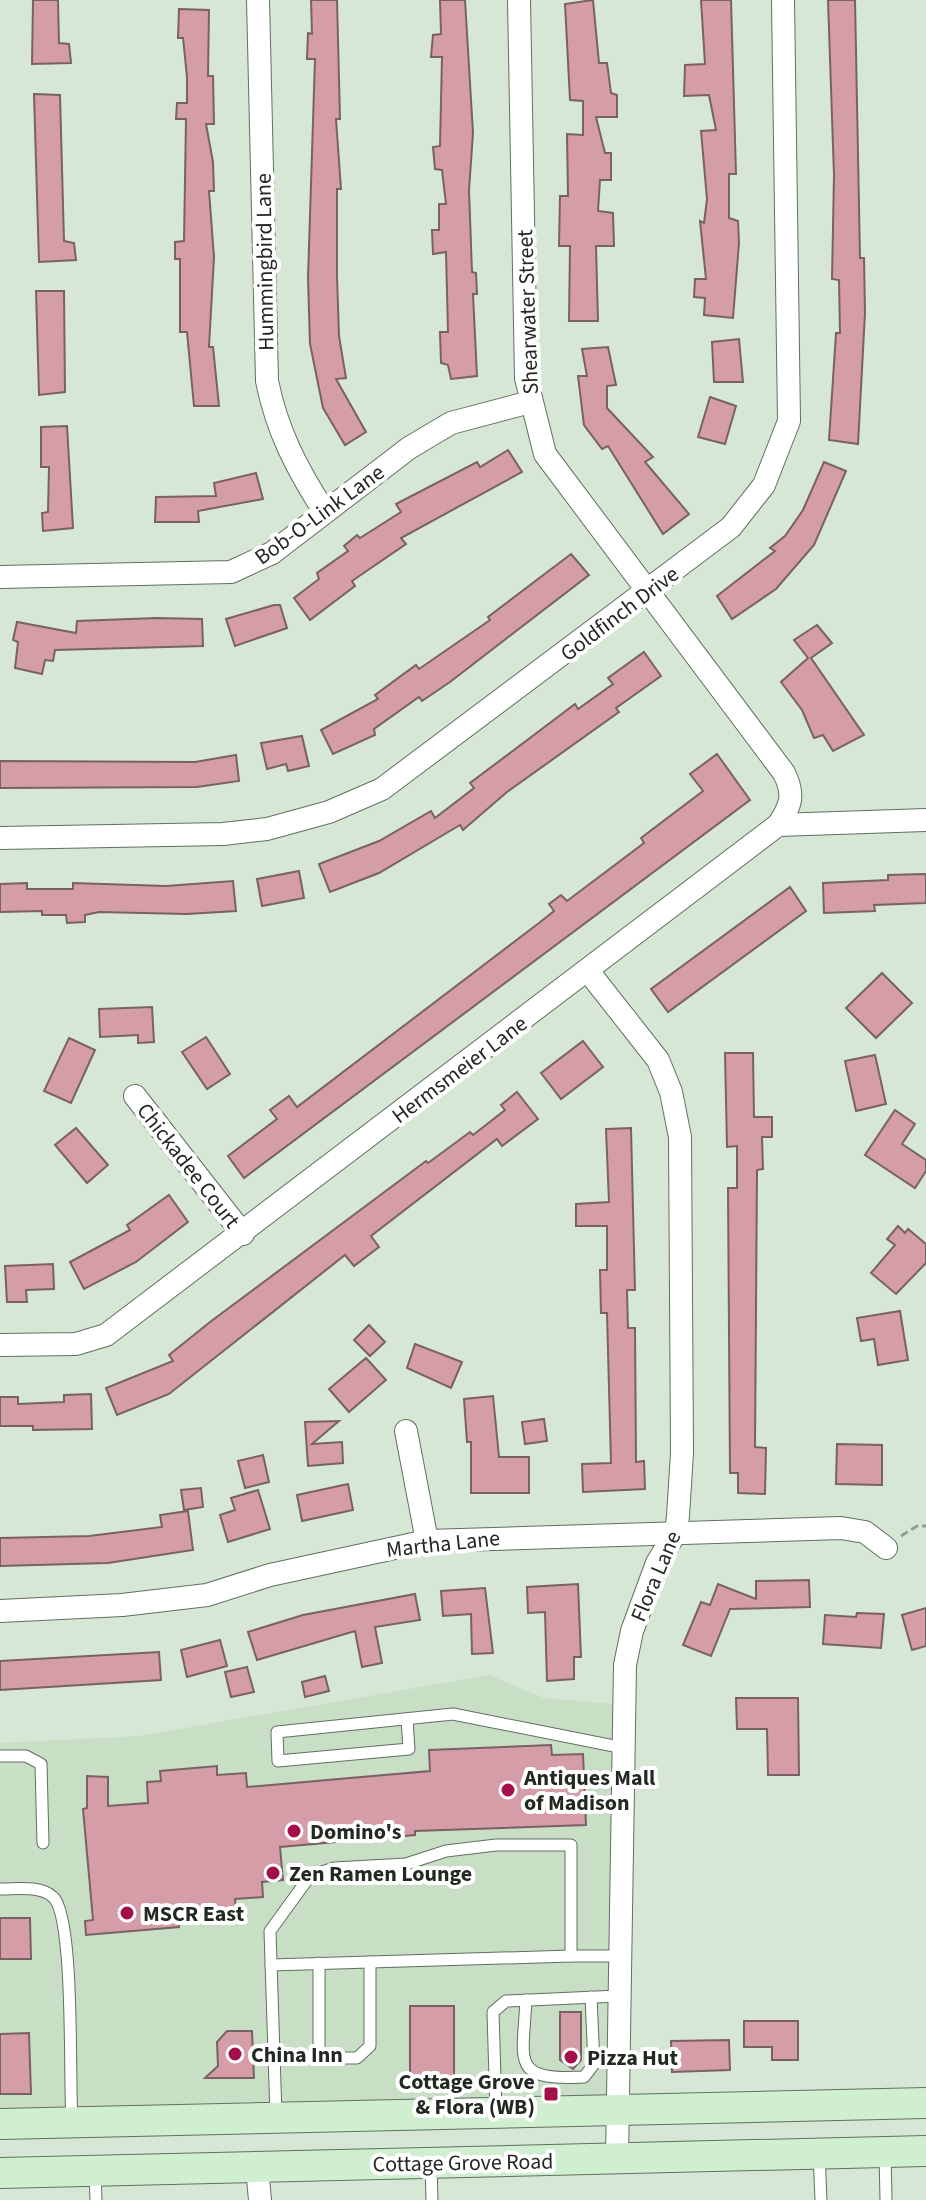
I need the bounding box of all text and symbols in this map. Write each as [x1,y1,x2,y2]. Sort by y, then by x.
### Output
street label: Hummingbird Lane [247,173,283,351]
street label: Shearwater Street [509,228,547,395]
street label: Bob-O-Link Lane [248,457,391,573]
street label: Goldfinch Drive [554,558,686,669]
street label: Hermsmeier Lane [385,1008,534,1132]
street label: Chickadee Court [129,1096,248,1236]
street label: Martha Lane [385,1522,502,1566]
street label: Flora Lane [622,1526,689,1627]
place label: Antiques Mall of Madison [523,1762,656,1819]
marker: Antiques Mall of Madison [499,1781,517,1799]
place label: Domino's [310,1816,402,1848]
marker: Domino's [285,1822,303,1840]
place label: Zen Ramen Lounge [289,1858,472,1890]
marker: Zen Ramen Lounge [264,1864,282,1882]
place label: MSCR East [143,1898,245,1930]
marker: MSCR East [118,1904,136,1922]
place label: China Inn [251,2039,343,2071]
place label: Pizza Hut [587,2042,678,2074]
marker: China Inn [226,2045,244,2063]
marker: Pizza Hut [562,2048,580,2066]
place label: Cottage Grove & Flora (WB) [399,2066,535,2123]
marker: Cottage Grove & Flora (WB) [542,2085,560,2103]
street label: Cottage Grove Road [372,2145,554,2181]

